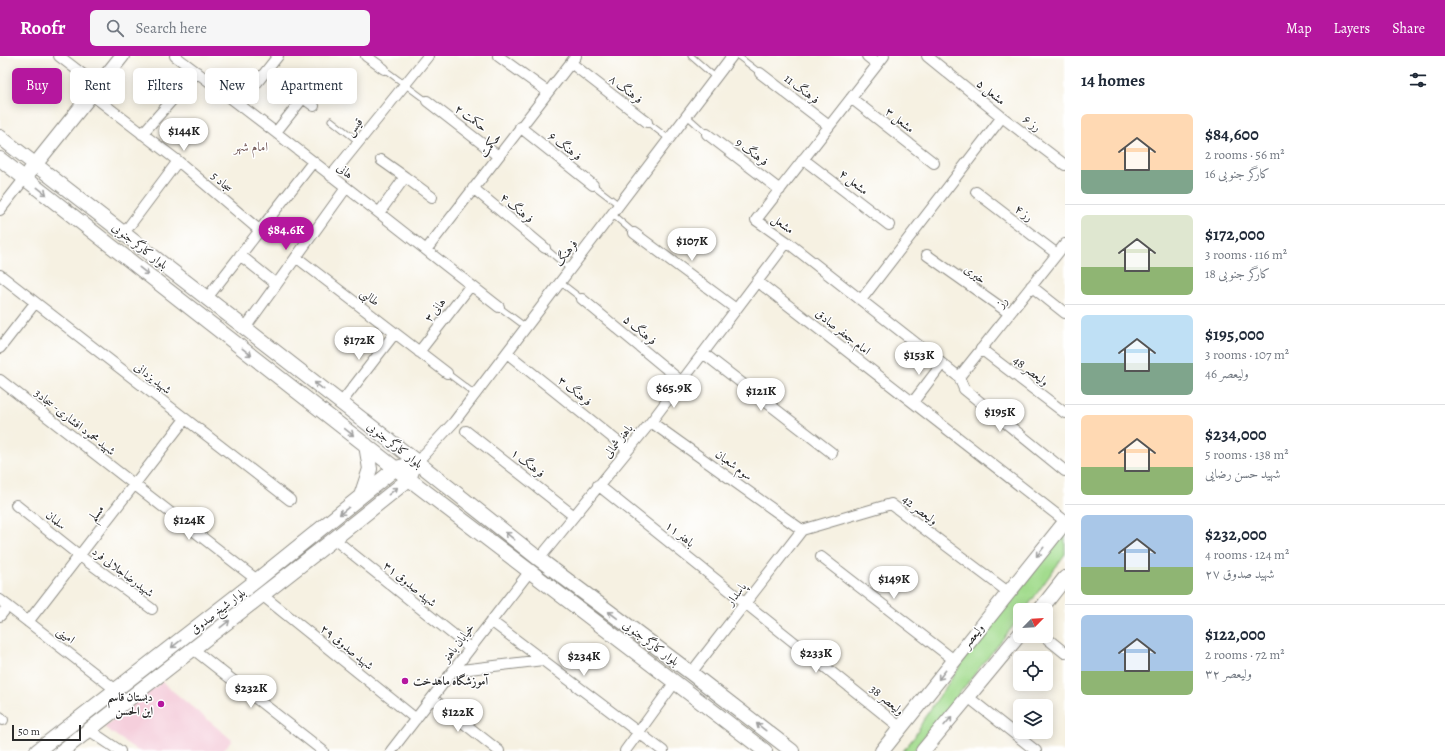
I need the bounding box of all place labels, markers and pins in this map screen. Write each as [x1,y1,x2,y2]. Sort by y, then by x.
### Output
pin: $144K [156,118,212,152]
pin: $84.6K [253,217,319,251]
pin: $107K [664,228,720,262]
pin: $172K [331,327,387,361]
pin: $153K [891,342,947,376]
pin: $65.9K [641,375,707,409]
pin: $121K [733,378,789,412]
pin: $195K [972,399,1028,433]
pin: $124K [161,507,217,541]
pin: $149K [866,566,922,600]
pin: $233K [788,640,844,674]
pin: $234K [556,643,612,677]
place label: آموزشگاه ماهدخت [413,673,489,689]
pin: $232K [223,675,279,709]
marker: آموزشگاه ماهدخت [400,676,410,686]
place label: دبستان قاسم این الحسن [107,689,153,719]
marker: دبستان قاسم این الحسن [156,699,166,709]
pin: $122K [430,699,486,733]

